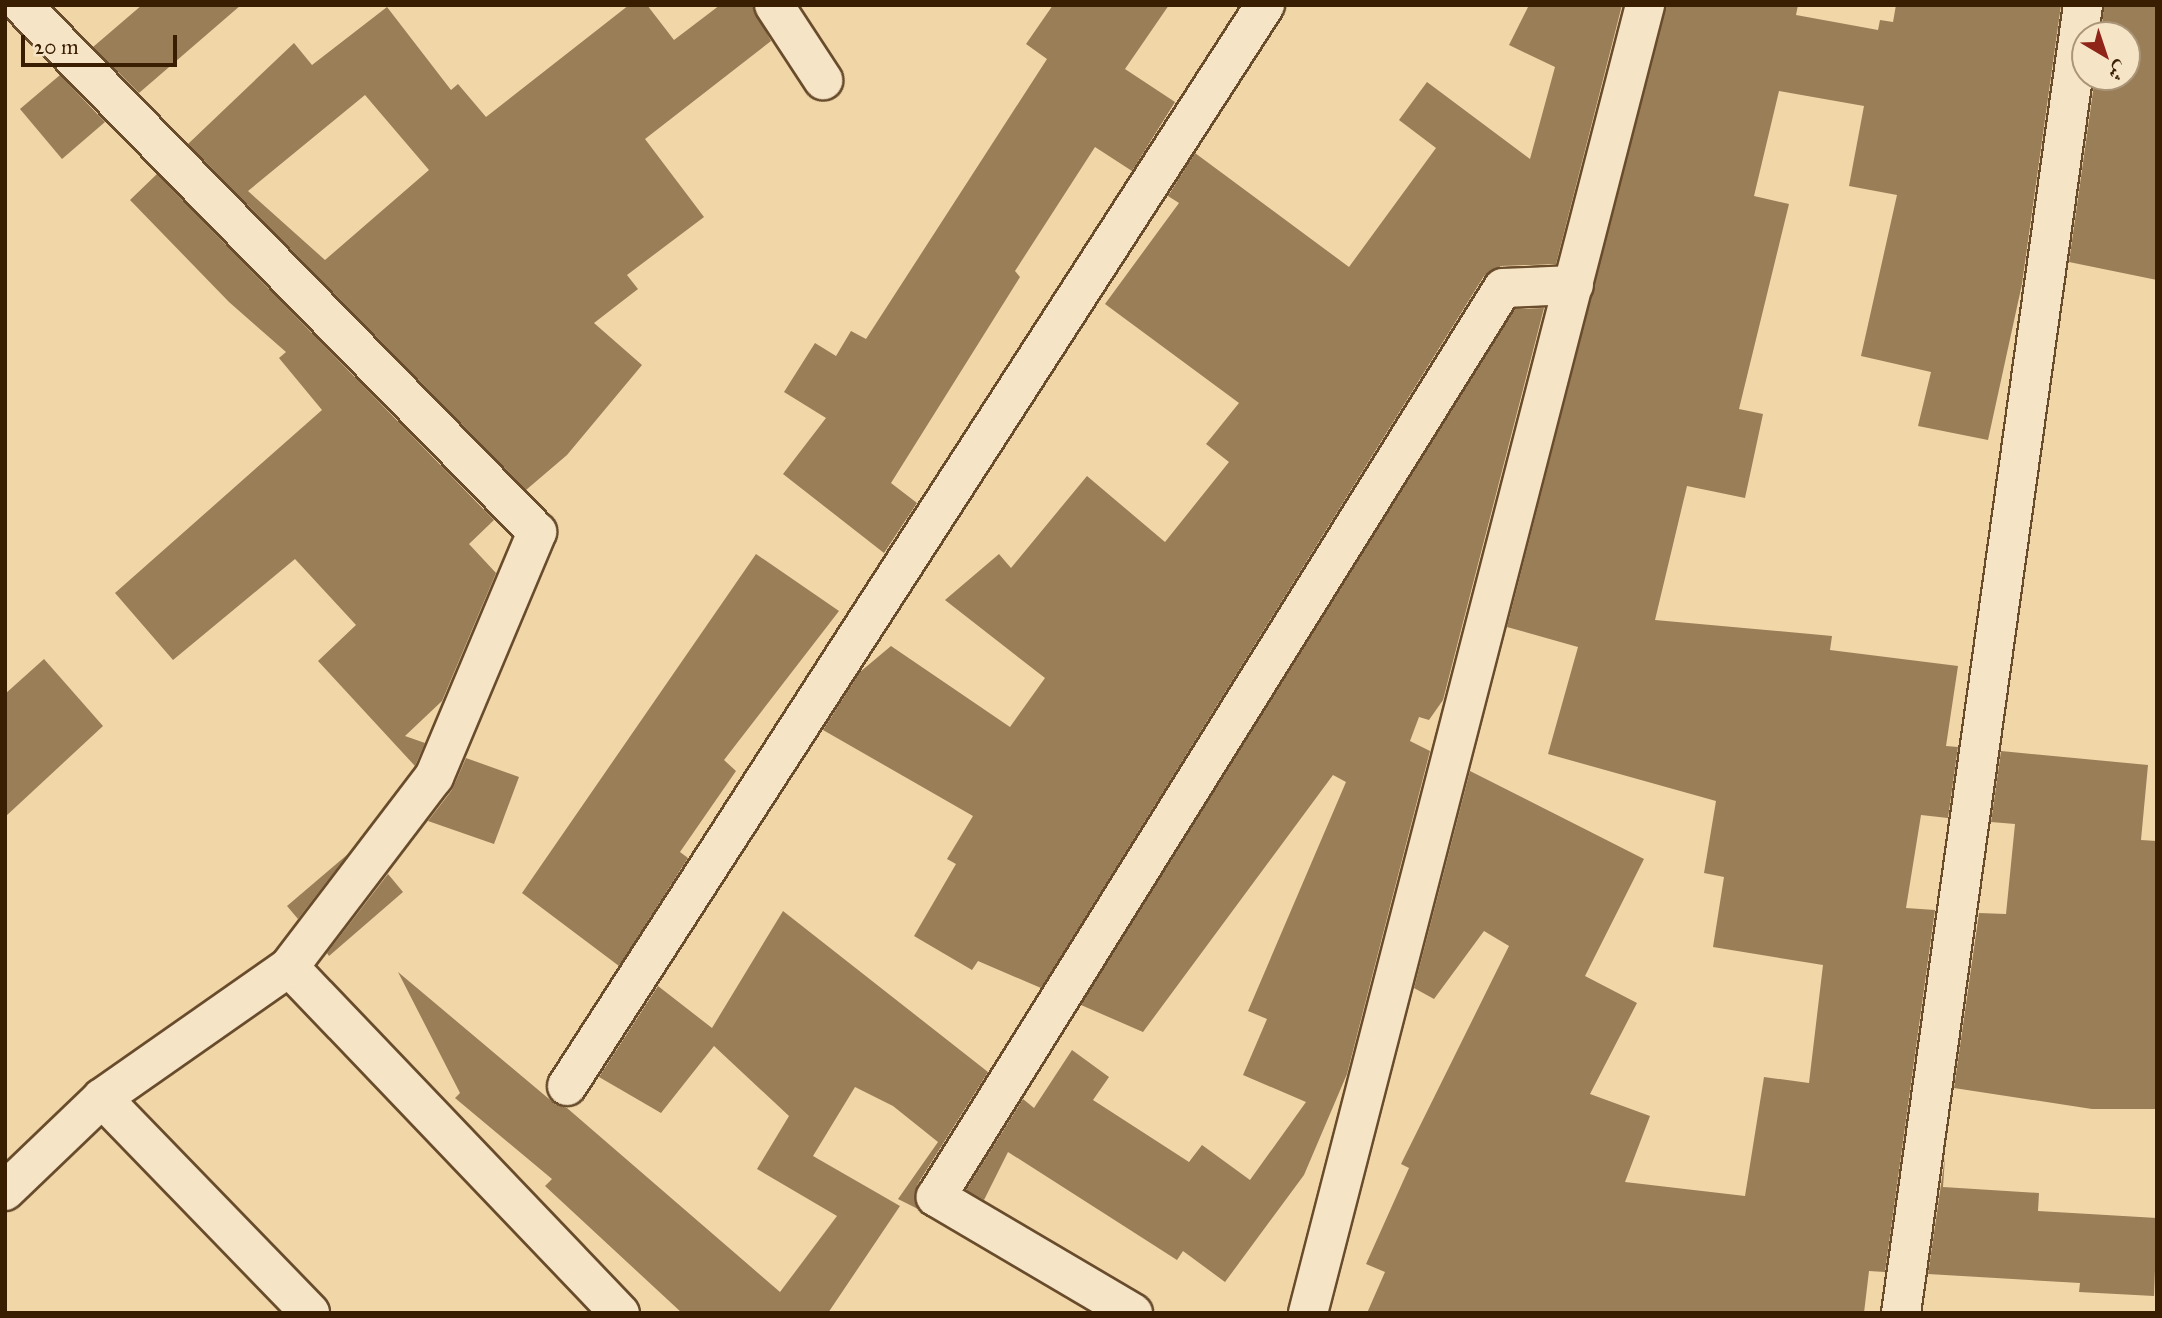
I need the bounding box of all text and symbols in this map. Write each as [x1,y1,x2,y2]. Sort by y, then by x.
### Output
scale bar [24,21,180,65]
north arrow [2071,21,2141,91]
text: 20 m [34,34,79,60]
text: ش [2104,56,2133,86]

